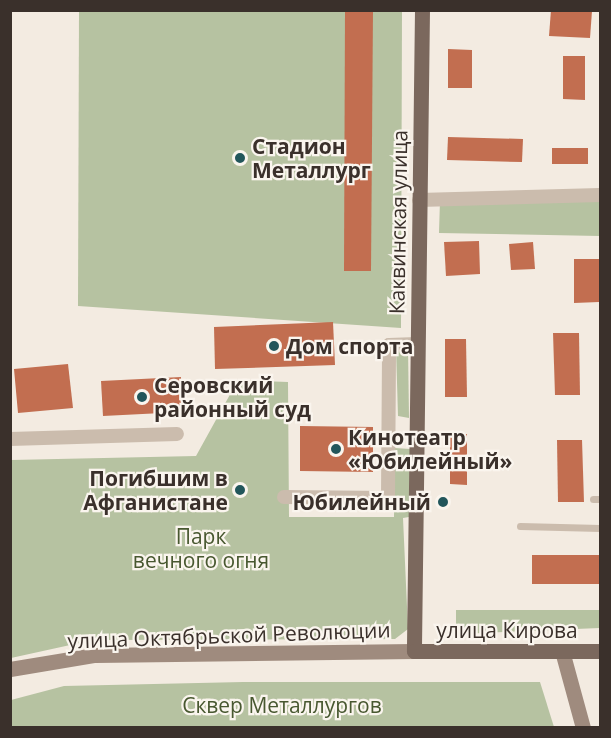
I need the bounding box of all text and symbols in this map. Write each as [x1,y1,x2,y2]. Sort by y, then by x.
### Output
street label: Каквинская улица [384,130,412,314]
place label: Стадион Металлург [252,133,371,183]
marker: Стадион Металлург [233,151,247,165]
place label: Дом спорта [286,333,413,359]
marker: Дом спорта [267,339,281,353]
place label: Серовский районный суд [154,372,311,422]
marker: Серовский районный суд [135,390,149,404]
place label: Кинотеатр «Юбилейный» [348,424,512,474]
marker: Кинотеатр «Юбилейный» [329,442,343,456]
place label: Погибшим в Афганистане [83,465,228,515]
marker: Погибшим в Афганистане [233,483,247,497]
place label: Юбилейный [292,489,431,515]
marker: Юбилейный [436,495,450,509]
park label: Парк вечного огня [133,523,269,573]
street label: улица Октябрьской Революции [67,617,391,653]
street label: улица Кирова [436,617,578,643]
park label: Сквер Металлургов [182,692,382,718]

